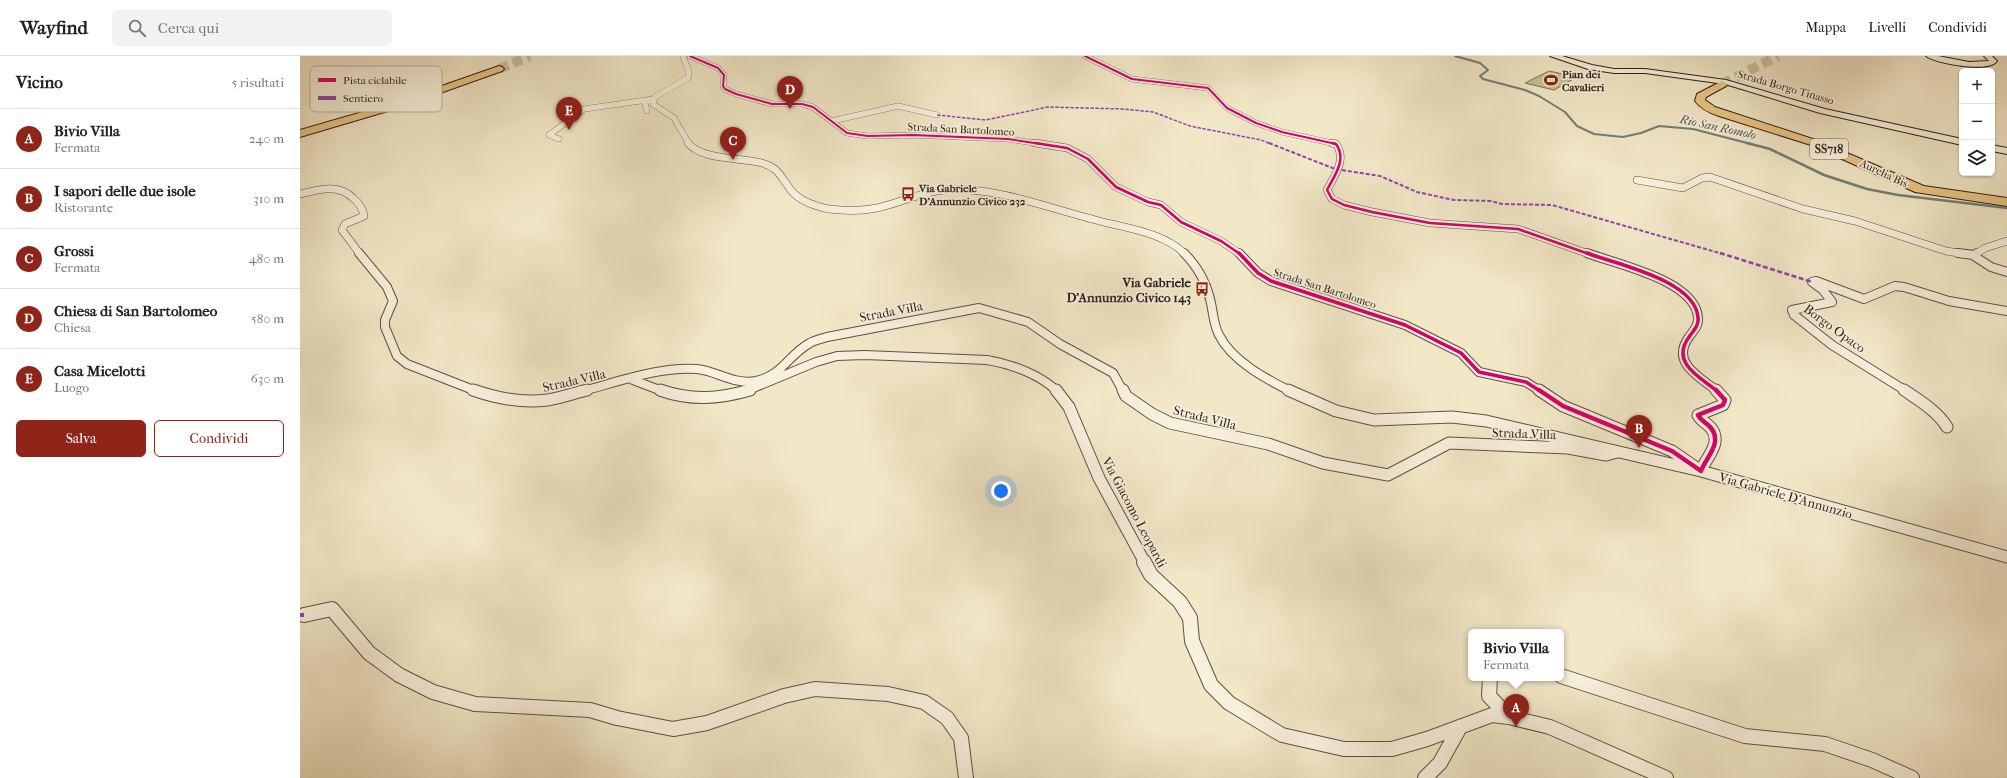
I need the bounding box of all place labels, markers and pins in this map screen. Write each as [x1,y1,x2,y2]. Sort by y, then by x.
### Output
place label: Pian dei Cavalieri [1562,68,1605,94]
sports icon: Pian dei Cavalieri [1543,72,1559,88]
pin: D [777,76,803,109]
pin: E [556,97,582,130]
pin: C [720,127,746,160]
place label: Via Gabriele D'Annunzio Civico 232 [918,182,1026,208]
bus stop icon: Via Gabriele D'Annunzio Civico 232 [900,186,916,202]
place label: Via Gabriele D'Annunzio Civico 143 [1066,275,1192,306]
bus stop icon: Via Gabriele D'Annunzio Civico 143 [1194,281,1210,297]
pin: B [1626,415,1652,448]
pin: A [1503,694,1529,727]

